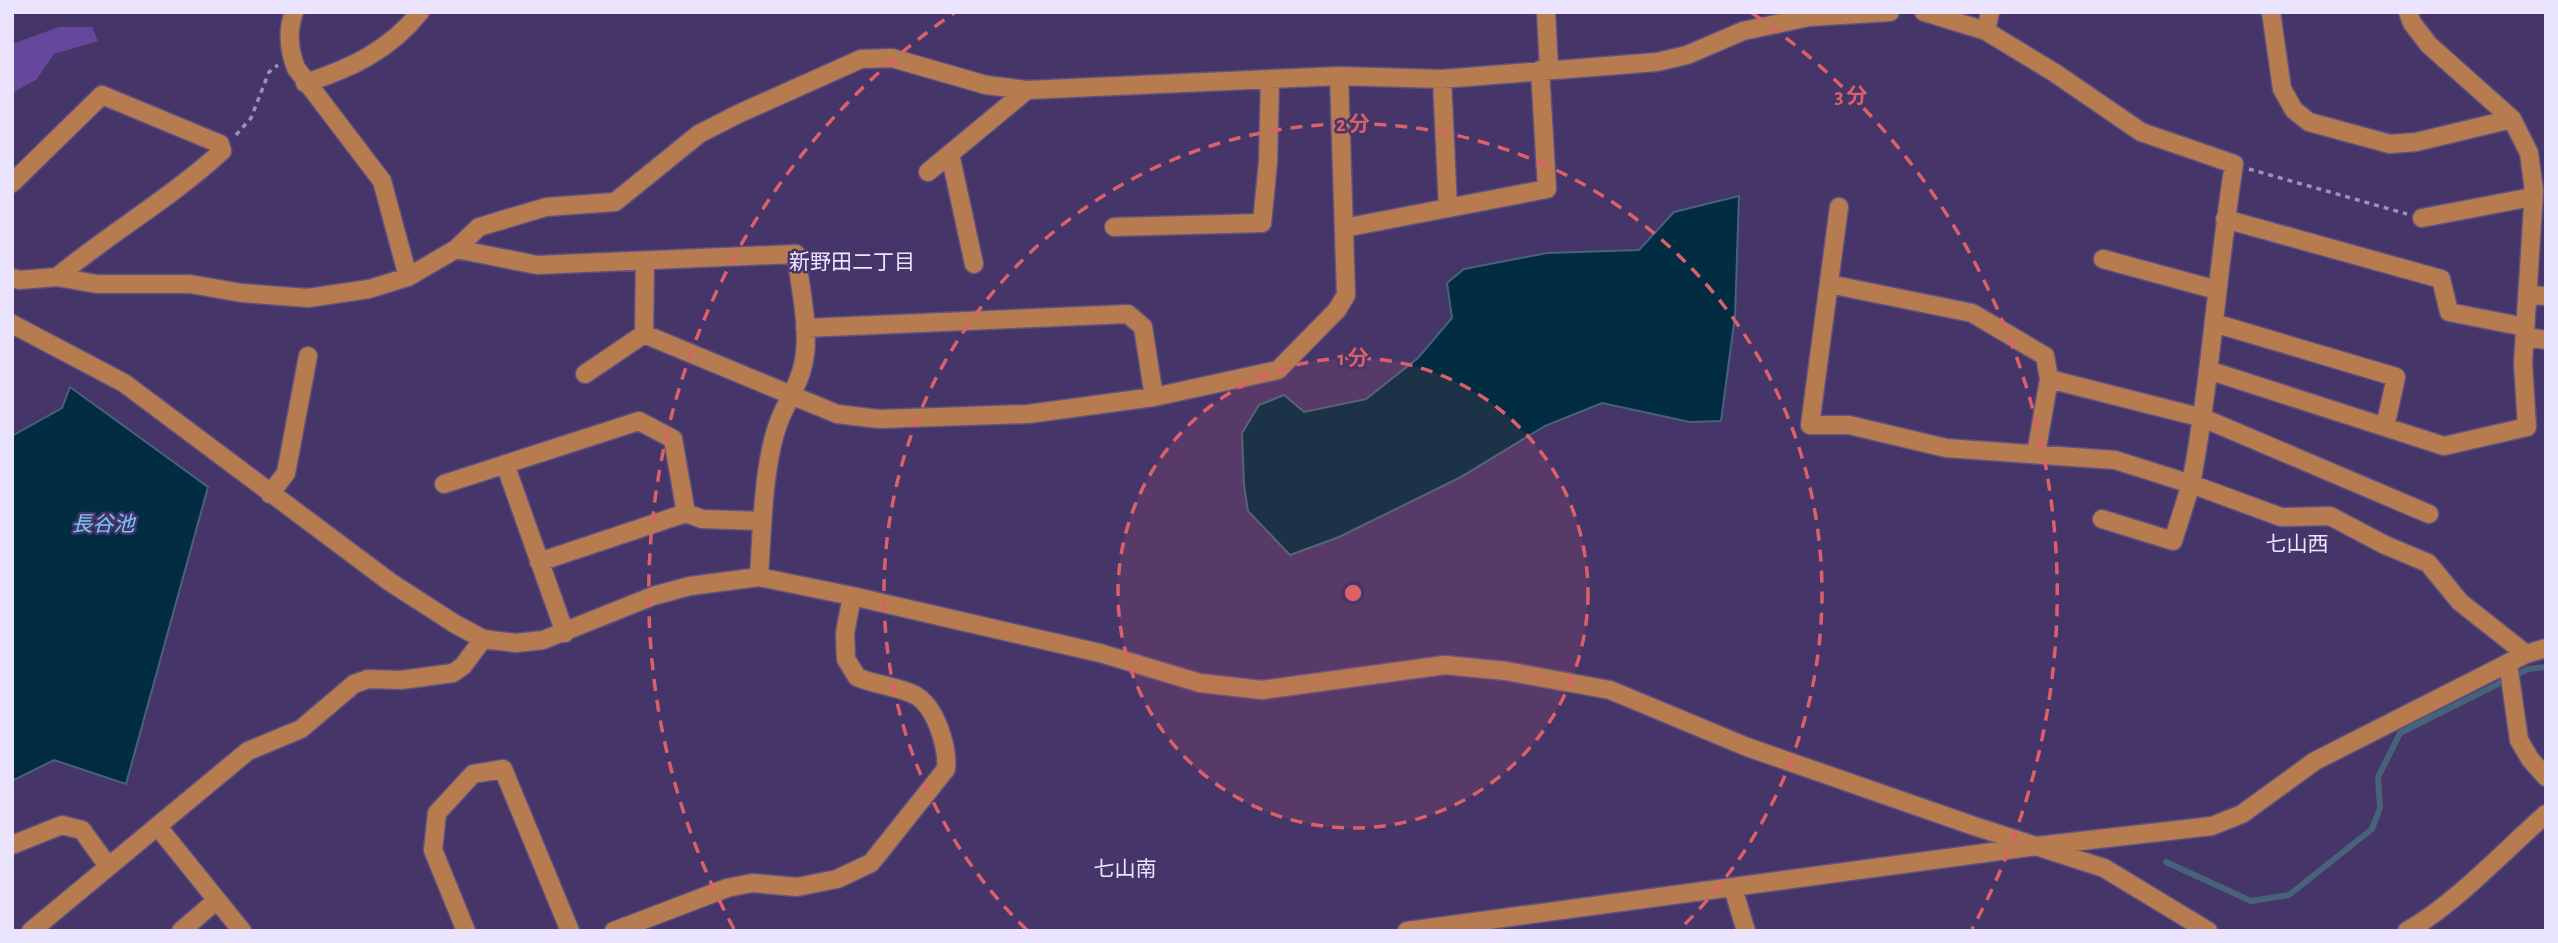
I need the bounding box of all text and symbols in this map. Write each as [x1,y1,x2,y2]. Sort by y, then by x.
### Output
text: 3 分 [1834,85,1868,107]
text: 2 分 [1336,113,1370,135]
district label: 新野田二丁目 [789,251,915,273]
text: 1 分 [1337,347,1369,369]
water label: 長谷池 [72,513,136,535]
district label: 七山西 [2266,533,2329,555]
centre of rings [1341,581,1365,605]
district label: 七山南 [1094,858,1157,880]

